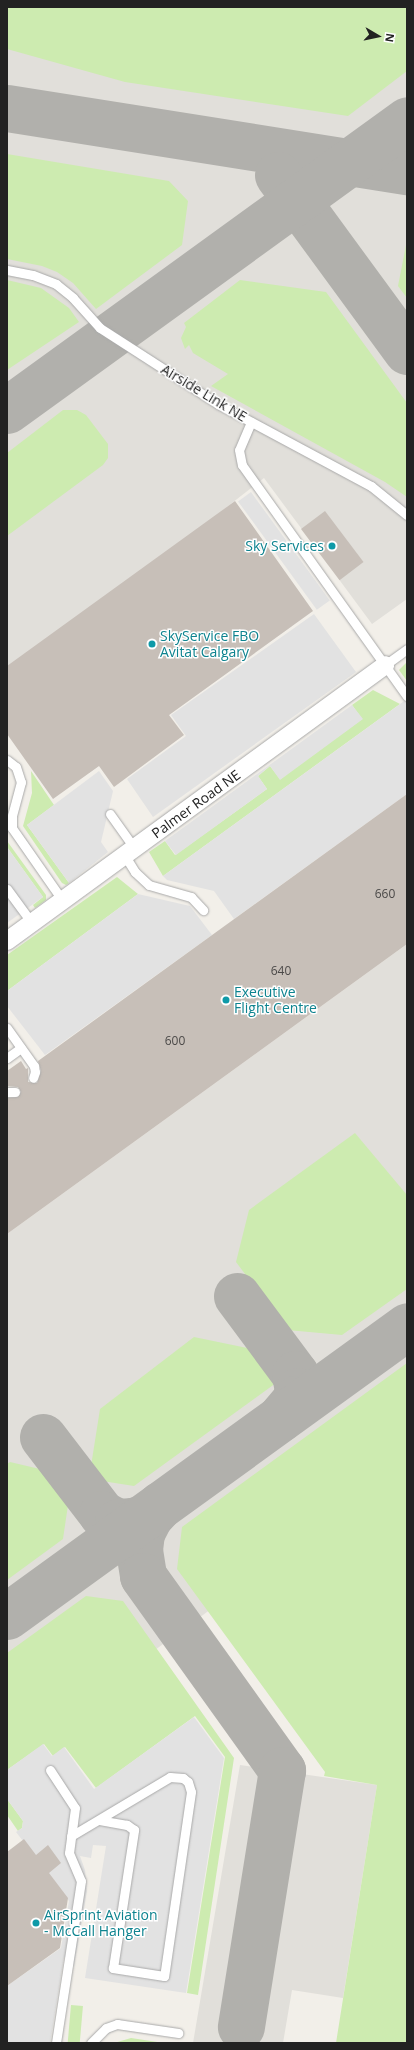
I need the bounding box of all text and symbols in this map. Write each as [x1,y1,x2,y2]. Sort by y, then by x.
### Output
north arrow [358,16,398,56]
text: N [382,32,398,44]
street label: Airside Link NE [158,361,250,425]
place label: Sky Services [245,538,324,554]
marker: Sky Services [327,541,337,551]
place label: SkyService FBO Avitat Calgary [160,628,259,660]
marker: SkyService FBO Avitat Calgary [147,639,157,649]
street label: Palmer Road NE [148,766,244,842]
house number: 660 [375,887,395,901]
house number: 640 [271,964,291,978]
place label: Executive Flight Centre [234,984,317,1016]
marker: Executive Flight Centre [221,995,231,1005]
house number: 600 [165,1034,185,1048]
place label: AirSprint Aviation - McCall Hanger [44,1907,158,1940]
marker: AirSprint Aviation - McCall Hanger [31,1918,41,1928]

